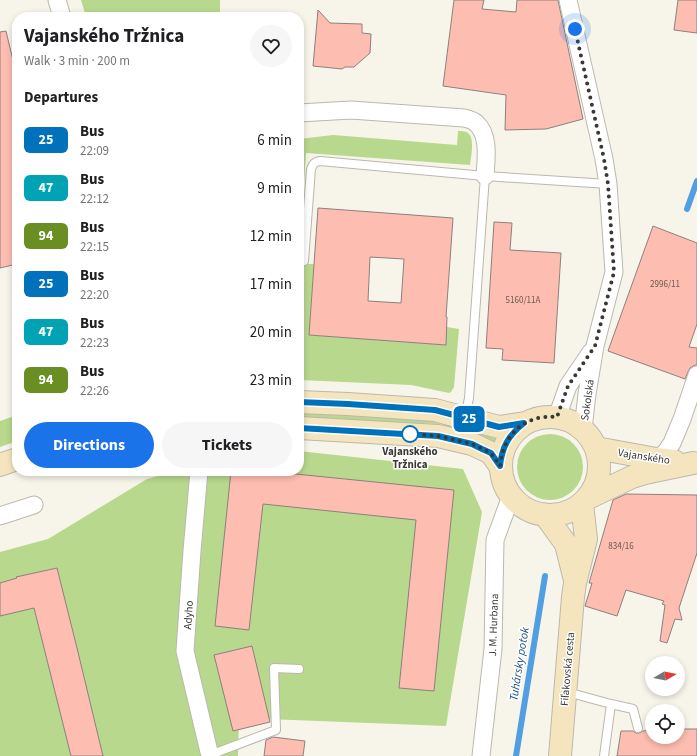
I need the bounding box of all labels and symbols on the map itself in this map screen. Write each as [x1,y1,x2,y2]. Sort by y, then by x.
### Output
your location [565,19,585,39]
house number: 2996/11 [650,278,680,291]
house number: 5160/11A [506,294,541,307]
street label: Sokolská [577,379,598,422]
line badge: 25 [451,406,487,432]
marker: Vajanského Tržnica [401,425,419,443]
place label: Vajanského Tržnica [381,444,438,472]
street label: Vajanského [617,445,671,468]
house number: 834/16 [608,540,634,553]
street label: J. M. Hurbana [485,593,502,657]
street label: Adyho [180,600,197,630]
water label: Tuhársky potok [505,626,534,702]
street label: Fiľakovská cesta [557,631,578,707]
north arrow [645,656,685,696]

